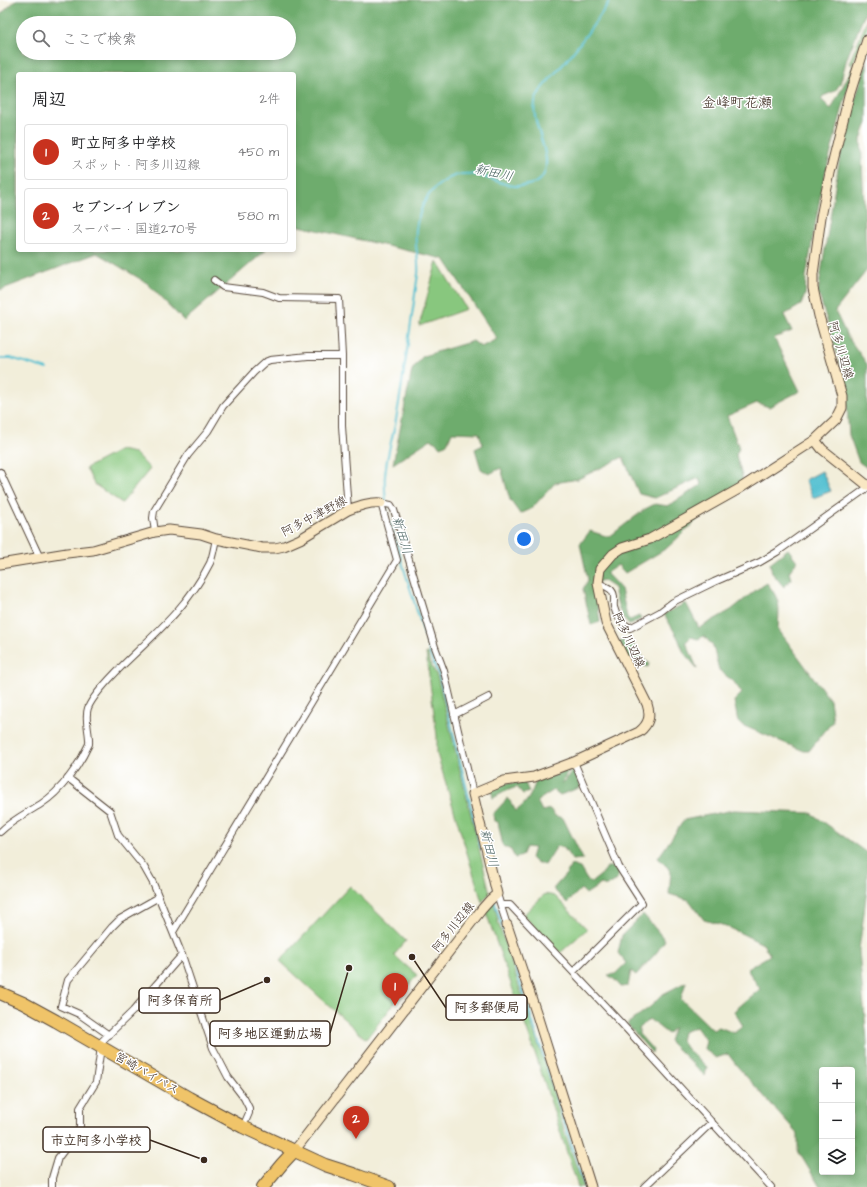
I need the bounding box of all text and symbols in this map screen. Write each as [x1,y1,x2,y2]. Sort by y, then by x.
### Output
search box [16,16,296,60]
icon: search [30,27,52,49]
text: ここで検索 [62,29,137,50]
text: 周辺 [32,88,66,112]
text: 2件 [260,90,280,108]
district label: 金峰町花瀬 [702,93,772,113]
text: 町立阿多中学校 [71,133,176,154]
text: 1 [45,143,47,161]
text: 450 m [237,143,279,161]
text: スポット · 阿多川辺線 [71,156,200,174]
water label: 新田川 [473,160,515,186]
text: セブン-イレブン [71,197,181,218]
text: 2 [42,207,50,225]
text: 580 m [238,207,279,225]
text: スーパー · 国道270号 [71,220,197,238]
street label: 阿多川辺線 [824,319,857,381]
street label: 阿多中津野線 [278,492,350,541]
water label: 新田川 [388,514,416,557]
your location [514,529,534,549]
street label: 阿多川辺線 [608,609,649,671]
water label: 新田川 [476,827,502,869]
street label: 阿多川辺線 [428,898,479,956]
pin: 1 [382,973,408,1006]
callout: 阿多保育所 [139,988,220,1013]
text: 阿多保育所 [147,992,213,1010]
callout: 阿多郵便局 [446,995,527,1020]
text: 阿多郵便局 [454,999,520,1017]
callout: 阿多地区運動広場 [210,1021,330,1046]
text: 阿多地区運動広場 [218,1025,322,1043]
street label: 宮崎バイパス [111,1048,182,1099]
map controls [819,1067,855,1175]
button: + [819,1067,855,1103]
button: − [819,1103,855,1139]
pin: 2 [343,1106,369,1139]
callout: 市立阿多小学校 [43,1127,150,1152]
text: 市立阿多小学校 [50,1132,142,1150]
button: layers [819,1139,855,1175]

